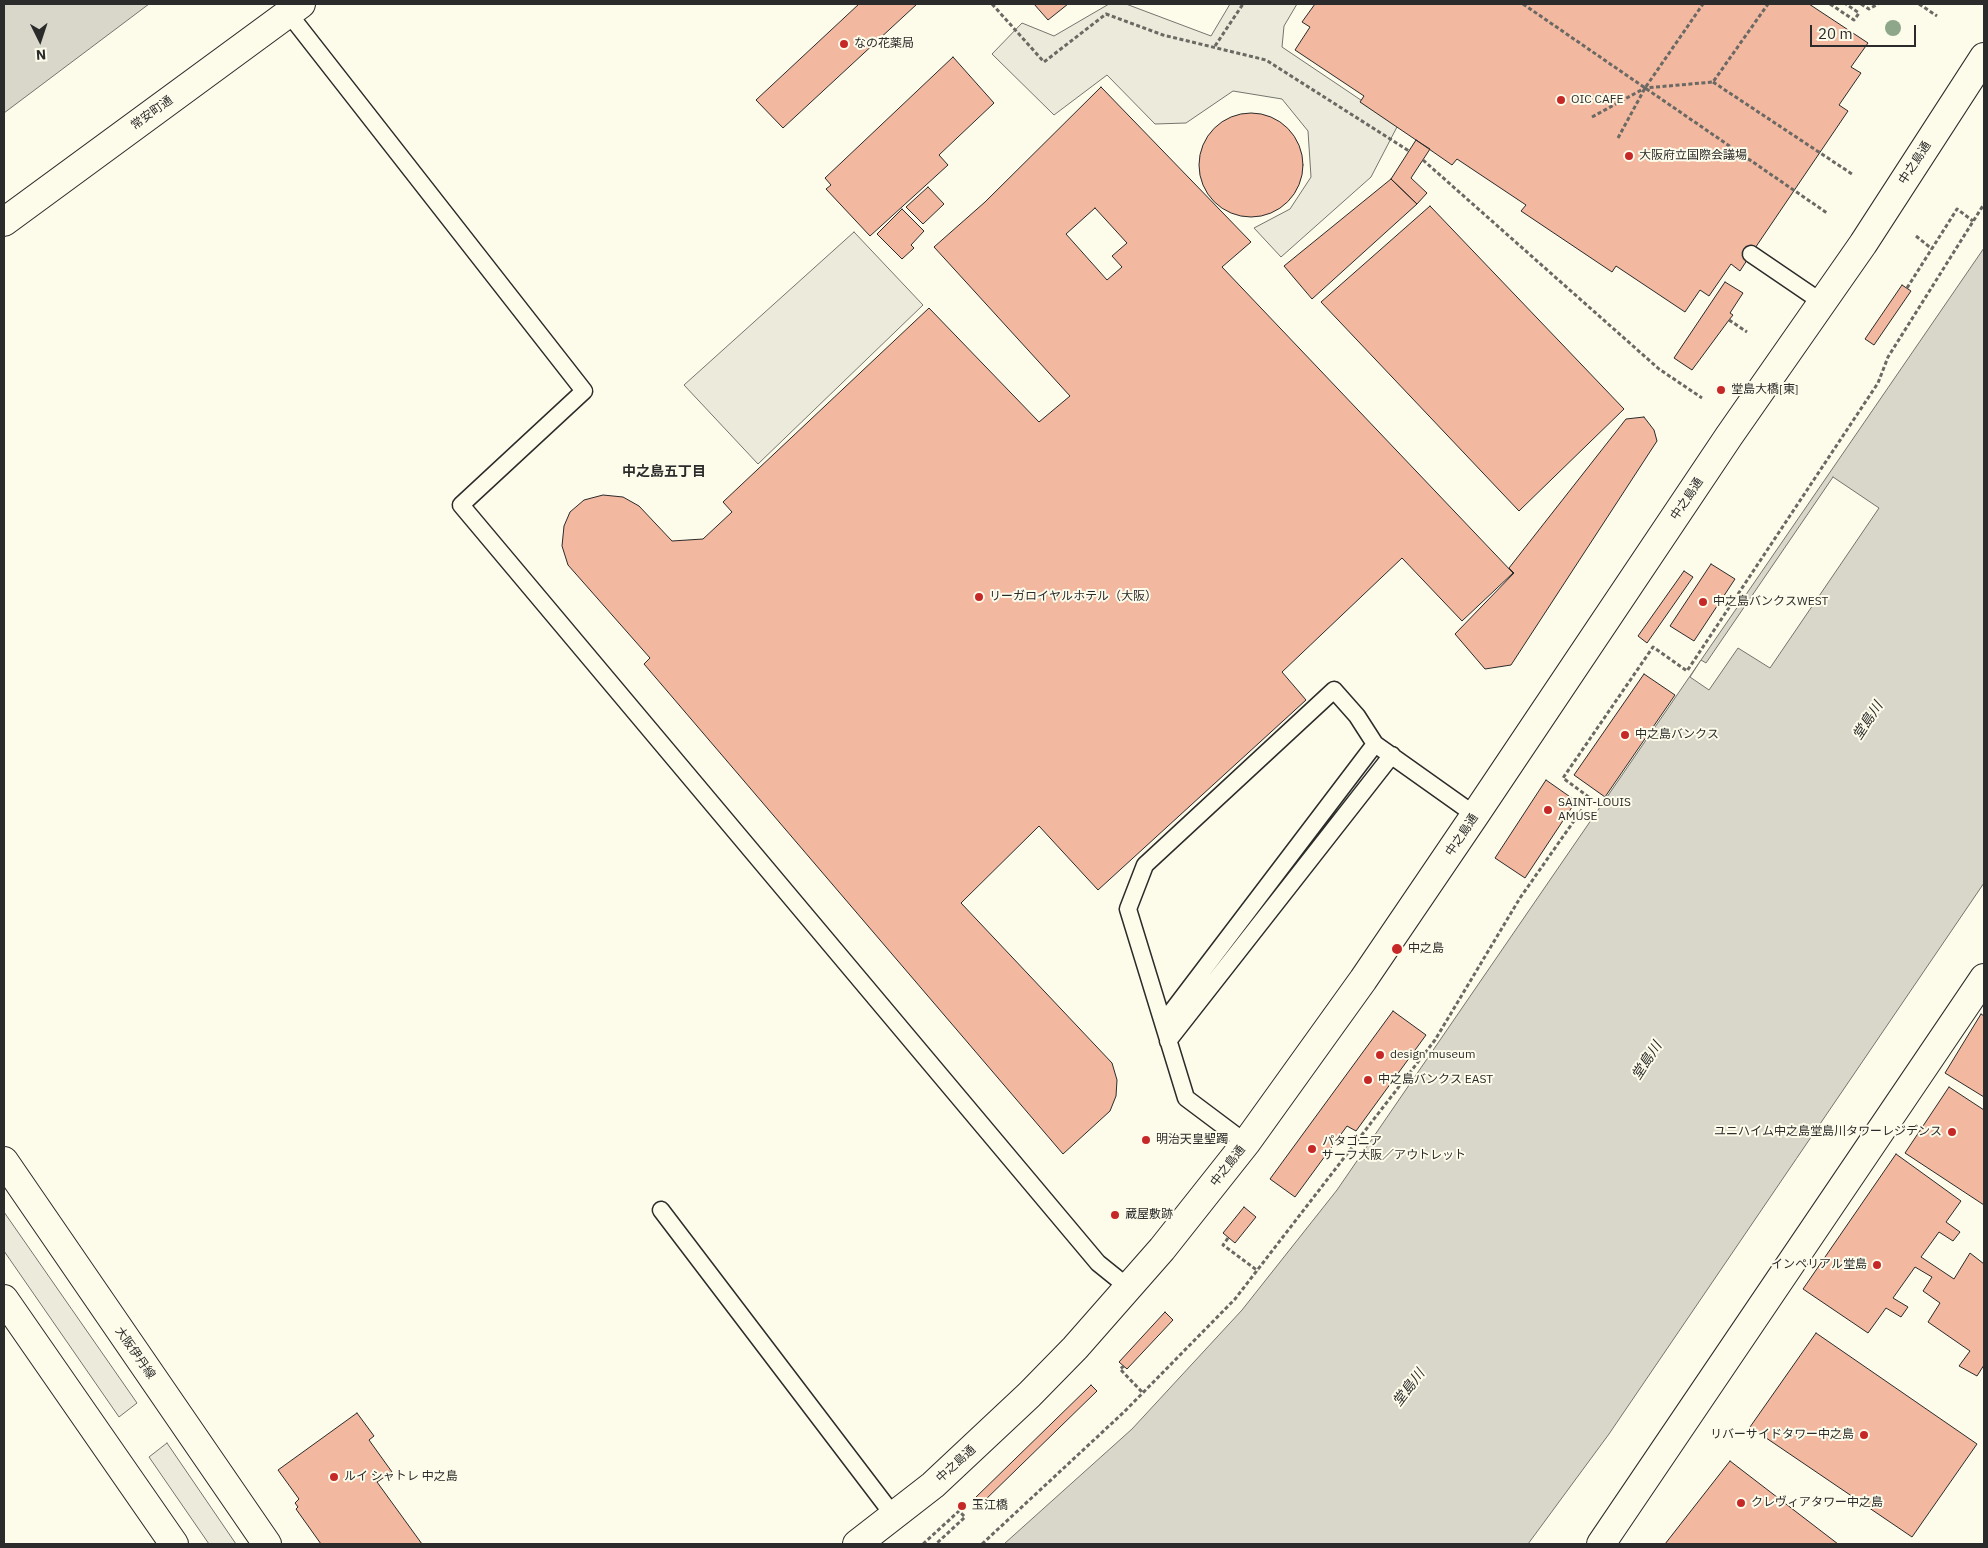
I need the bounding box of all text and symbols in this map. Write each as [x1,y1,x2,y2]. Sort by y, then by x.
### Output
north arrow [15,15,65,65]
scale bar [1813,15,1919,47]
text: 20 m [1818,24,1853,43]
place label: なの花薬局 [854,37,914,51]
marker: なの花薬局 [838,38,850,50]
text: N [35,46,47,64]
street label: 常安町通 [128,93,176,133]
place label: OIC CAFE [1571,93,1623,107]
marker: OIC CAFE [1555,94,1567,106]
street label: 中之島通 [1896,139,1934,187]
place label: 大阪府立国際会議場 [1639,149,1747,163]
marker: 大阪府立国際会議場 [1623,150,1635,162]
place label: 堂島大橋[東] [1731,383,1799,397]
marker: 堂島大橋[東] [1715,384,1727,396]
district label: 中之島五丁目 [622,464,706,480]
street label: 中之島通 [1668,475,1706,523]
place label: リーガロイヤルホテル（大阪） [989,590,1157,604]
marker: リーガロイヤルホテル（大阪） [973,591,985,603]
place label: 中之島バンクスWEST [1713,595,1828,609]
marker: 中之島バンクスWEST [1697,596,1709,608]
water label: 堂島川 [1850,699,1886,743]
place label: 中之島バンクス [1635,728,1719,742]
marker: 中之島バンクス [1619,729,1631,741]
place label: SAINT-LOUIS AMUSE [1558,796,1631,824]
marker: SAINT-LOUIS AMUSE [1542,804,1554,816]
street label: 中之島通 [1443,811,1481,859]
marker: 中之島 [1390,942,1404,956]
place label: 中之島 [1408,942,1444,956]
water label: 堂島川 [1629,1039,1665,1083]
place label: design museum [1390,1048,1475,1062]
marker: design museum [1374,1049,1386,1061]
place label: 中之島バンクス EAST [1378,1073,1493,1087]
marker: 中之島バンクス EAST [1362,1074,1374,1086]
place label: ユニハイム中之島堂島川タワーレジデンス [1714,1125,1942,1139]
marker: ユニハイム中之島堂島川タワーレジデンス [1946,1126,1958,1138]
place label: 明治天皇聖躅 [1156,1133,1228,1147]
marker: 明治天皇聖躅 [1140,1134,1152,1146]
place label: パタゴニア サーフ大阪／アウトレット [1322,1135,1466,1163]
street label: 中之島通 [1208,1143,1248,1189]
marker: パタゴニア サーフ大阪／アウトレット [1306,1143,1318,1155]
place label: 蔵屋敷跡 [1125,1208,1173,1222]
marker: 蔵屋敷跡 [1109,1209,1121,1221]
place label: インペリアル堂島 [1771,1258,1867,1272]
marker: インペリアル堂島 [1871,1259,1883,1271]
street label: 大阪伊丹線 [112,1324,158,1382]
water label: 堂島川 [1390,1366,1428,1410]
place label: リバーサイドタワー中之島 [1710,1428,1854,1442]
marker: リバーサイドタワー中之島 [1858,1429,1870,1441]
street label: 中之島通 [933,1443,979,1485]
place label: ルイ シャトレ 中之島 [344,1470,458,1484]
marker: ルイ シャトレ 中之島 [328,1471,340,1483]
place label: クレヴィアタワー中之島 [1751,1496,1883,1510]
marker: クレヴィアタワー中之島 [1735,1497,1747,1509]
place label: 玉江橋 [972,1499,1008,1513]
marker: 玉江橋 [956,1500,968,1512]

